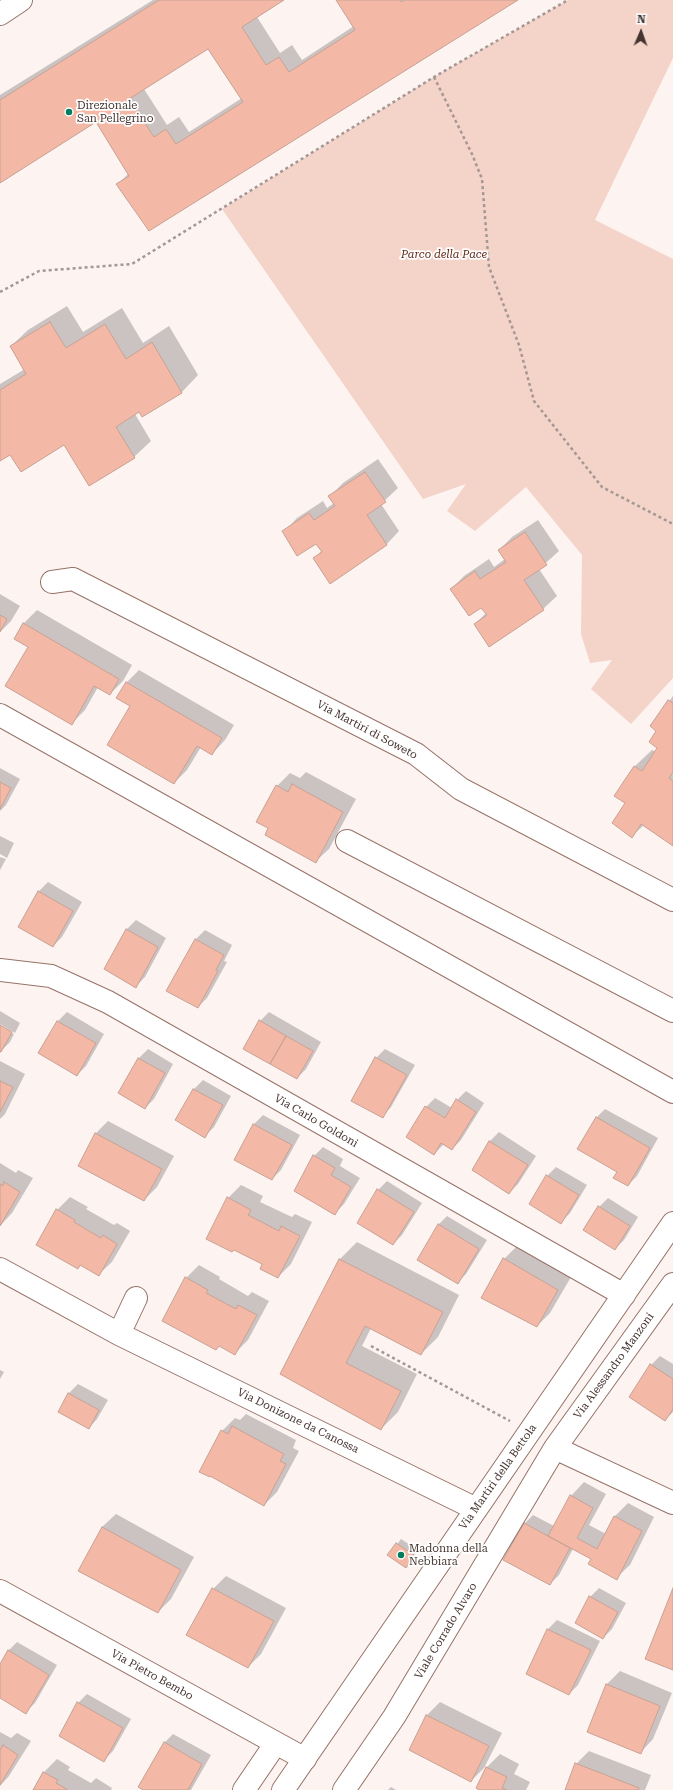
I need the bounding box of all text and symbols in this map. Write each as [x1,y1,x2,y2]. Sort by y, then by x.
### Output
north arrow [621,12,661,52]
text: N [637,13,646,26]
place label: Direzionale San Pellegrino [77,99,153,125]
marker: Direzionale San Pellegrino [64,107,74,117]
park label: Parco della Pace [401,248,487,262]
street label: Via Martiri di Soweto [314,698,420,762]
street label: Via Carlo Goldoni [272,1092,360,1150]
street label: Via Alessandro Manzoni [571,1311,657,1421]
street label: Via Donizone da Canossa [235,1386,361,1456]
street label: Via Martiri della Bettola [457,1422,539,1532]
place label: Madonna della Nebbiara [409,1542,488,1568]
marker: Madonna della Nebbiara [396,1550,406,1560]
street label: Viale Corrado Alvaro [412,1580,480,1682]
street label: Via Pietro Bembo [109,1647,195,1703]

